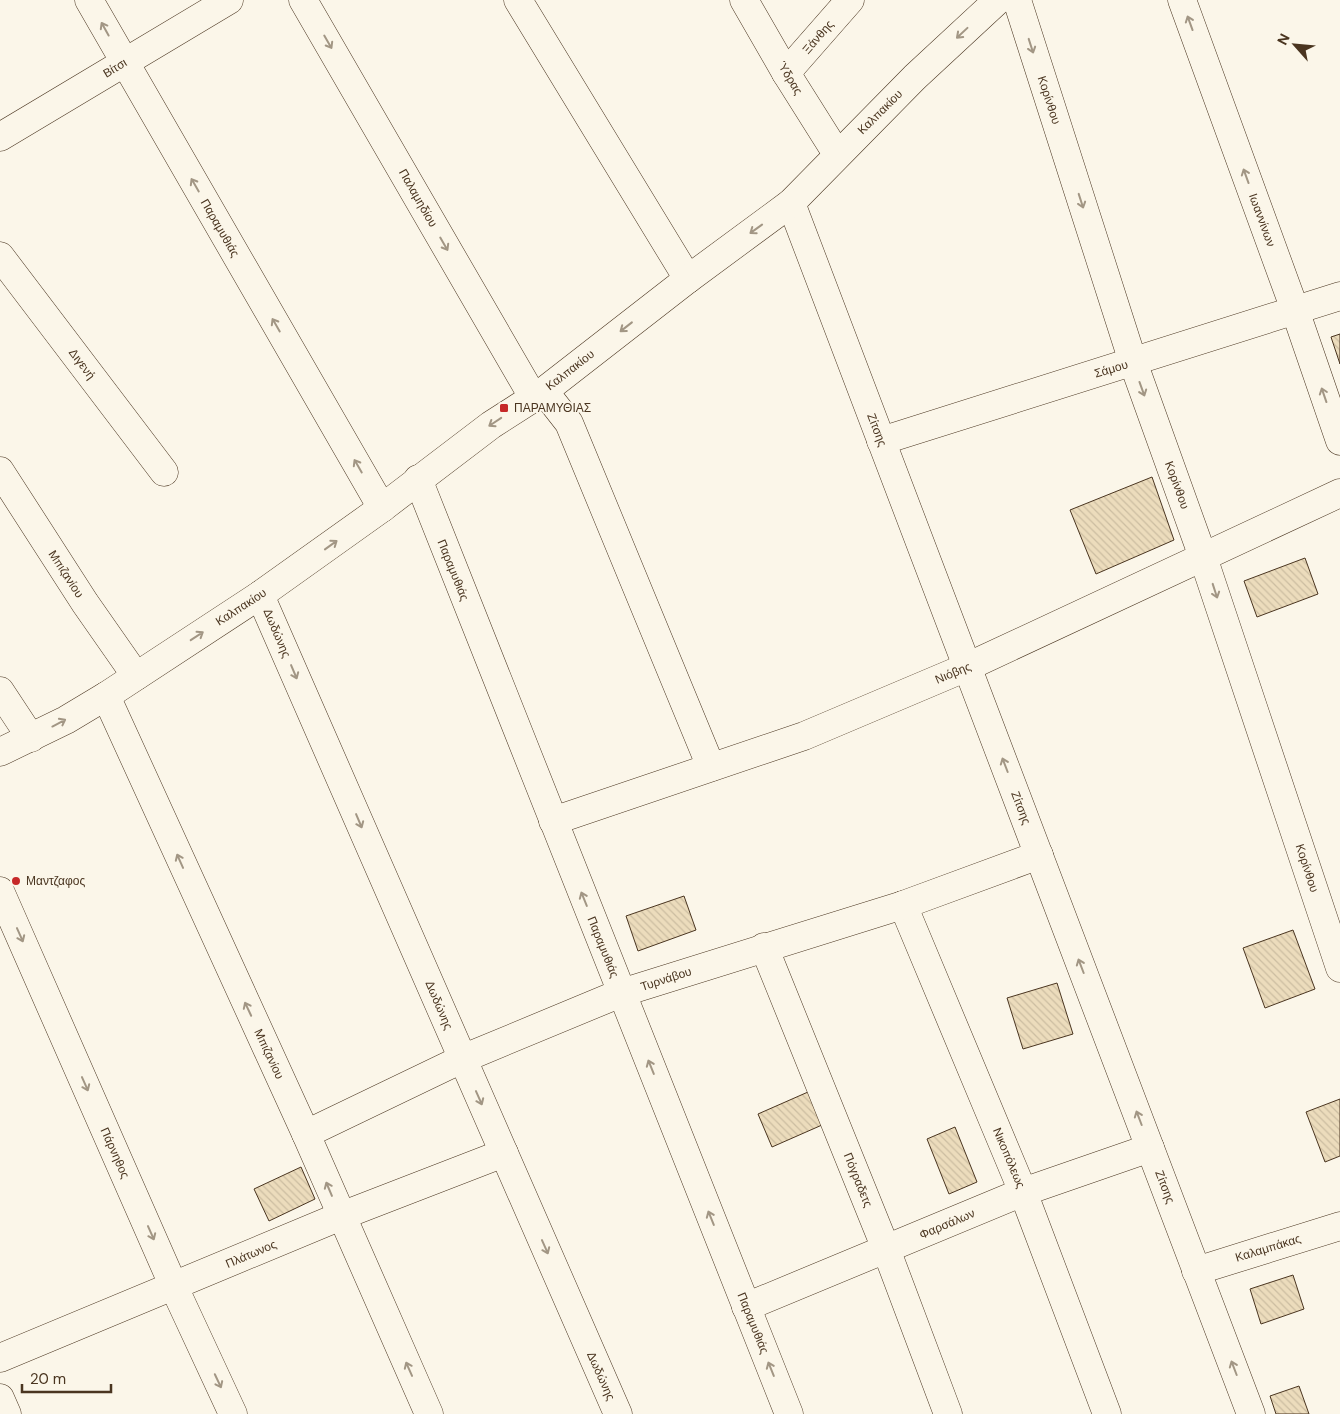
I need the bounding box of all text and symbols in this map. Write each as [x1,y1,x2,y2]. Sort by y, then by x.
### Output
one-way arrow [1185,16,1194,31]
street label: Ξάνθης [799,17,837,57]
north arrow [1270,20,1320,70]
one-way arrow [100,21,110,36]
one-way arrow [956,27,969,39]
text: N [1273,30,1294,48]
one-way arrow [323,35,333,49]
one-way arrow [1027,38,1037,54]
street label: Βίτσι [100,54,130,81]
street label: Ύδρας [774,58,806,98]
street label: Κορίνθου [1034,74,1064,126]
street label: Καλπακίου [854,86,906,138]
street label: Παλαμηδίου [395,166,441,230]
one-way arrow [1241,168,1250,184]
one-way arrow [189,178,199,192]
street label: Ιωαννίνων [1245,191,1279,249]
one-way arrow [1077,193,1086,209]
street label: Παραμυθιάς [197,196,243,260]
one-way arrow [749,224,763,234]
one-way arrow [439,236,449,251]
one-way arrow [271,318,281,333]
one-way arrow [620,321,633,332]
street label: Διγενή [65,345,99,383]
street label: Καλπακίου [542,346,598,394]
street label: Σάμου [1092,356,1130,382]
one-way arrow [1138,381,1147,396]
one-way arrow [1319,387,1328,403]
place label: ΠΑΡΑΜΥΘΙΑΣ [514,400,591,416]
marker: ΠΑΡΑΜΥΘΙΑΣ [498,402,510,414]
street label: Ζίτσης [863,411,891,449]
one-way arrow [488,417,502,427]
one-way arrow [352,459,362,473]
street label: Κορίνθου [1161,459,1193,511]
street label: Παραμυθιάς [433,537,473,603]
one-way arrow [324,540,338,550]
street label: Μπιζανίου [45,547,87,601]
one-way arrow [1210,583,1220,599]
street label: Καλπακίου [213,585,269,629]
street label: Δωδώνης [259,606,295,660]
one-way arrow [189,631,203,641]
street label: Νιόβης [933,658,974,688]
one-way arrow [289,664,299,679]
one-way arrow [52,718,67,728]
one-way arrow [1000,758,1009,774]
street label: Ζίτσης [1007,789,1035,827]
one-way arrow [354,813,364,828]
street label: Κορίνθου [1292,842,1322,894]
one-way arrow [175,854,184,869]
place label: Μαντζαφος [26,873,85,889]
marker: Μαντζαφος [10,875,22,887]
one-way arrow [579,892,588,908]
street label: Παραμυθιάς [583,914,623,980]
one-way arrow [15,927,25,942]
one-way arrow [1076,959,1085,975]
street label: Τυρνάβου [638,963,694,995]
street label: Δωδώνης [421,978,457,1032]
one-way arrow [242,1002,252,1017]
street label: Μπιζανίου [250,1026,288,1082]
one-way arrow [645,1060,655,1075]
one-way arrow [81,1076,91,1091]
one-way arrow [475,1090,485,1105]
one-way arrow [1134,1111,1143,1127]
street label: Πάρνηθος [97,1125,133,1181]
street label: Nικοπόλεως [989,1125,1029,1191]
street label: Πόγραδετς [840,1150,876,1210]
street label: Ζίτσης [1151,1168,1179,1206]
one-way arrow [324,1182,334,1197]
street label: Φαρσάλων [917,1205,977,1243]
one-way arrow [705,1211,715,1226]
one-way arrow [146,1225,156,1240]
street label: Καλαμπάκας [1233,1230,1303,1266]
street label: Πλάτωνος [223,1236,279,1272]
one-way arrow [540,1239,550,1254]
street label: Παραμυθιάς [733,1290,773,1356]
street label: Δωδώνης [583,1349,619,1403]
one-way arrow [1229,1361,1238,1377]
scale bar [22,1362,111,1394]
one-way arrow [404,1362,413,1377]
one-way arrow [765,1362,775,1377]
text: 20 m [30,1369,66,1389]
one-way arrow [213,1373,223,1388]

